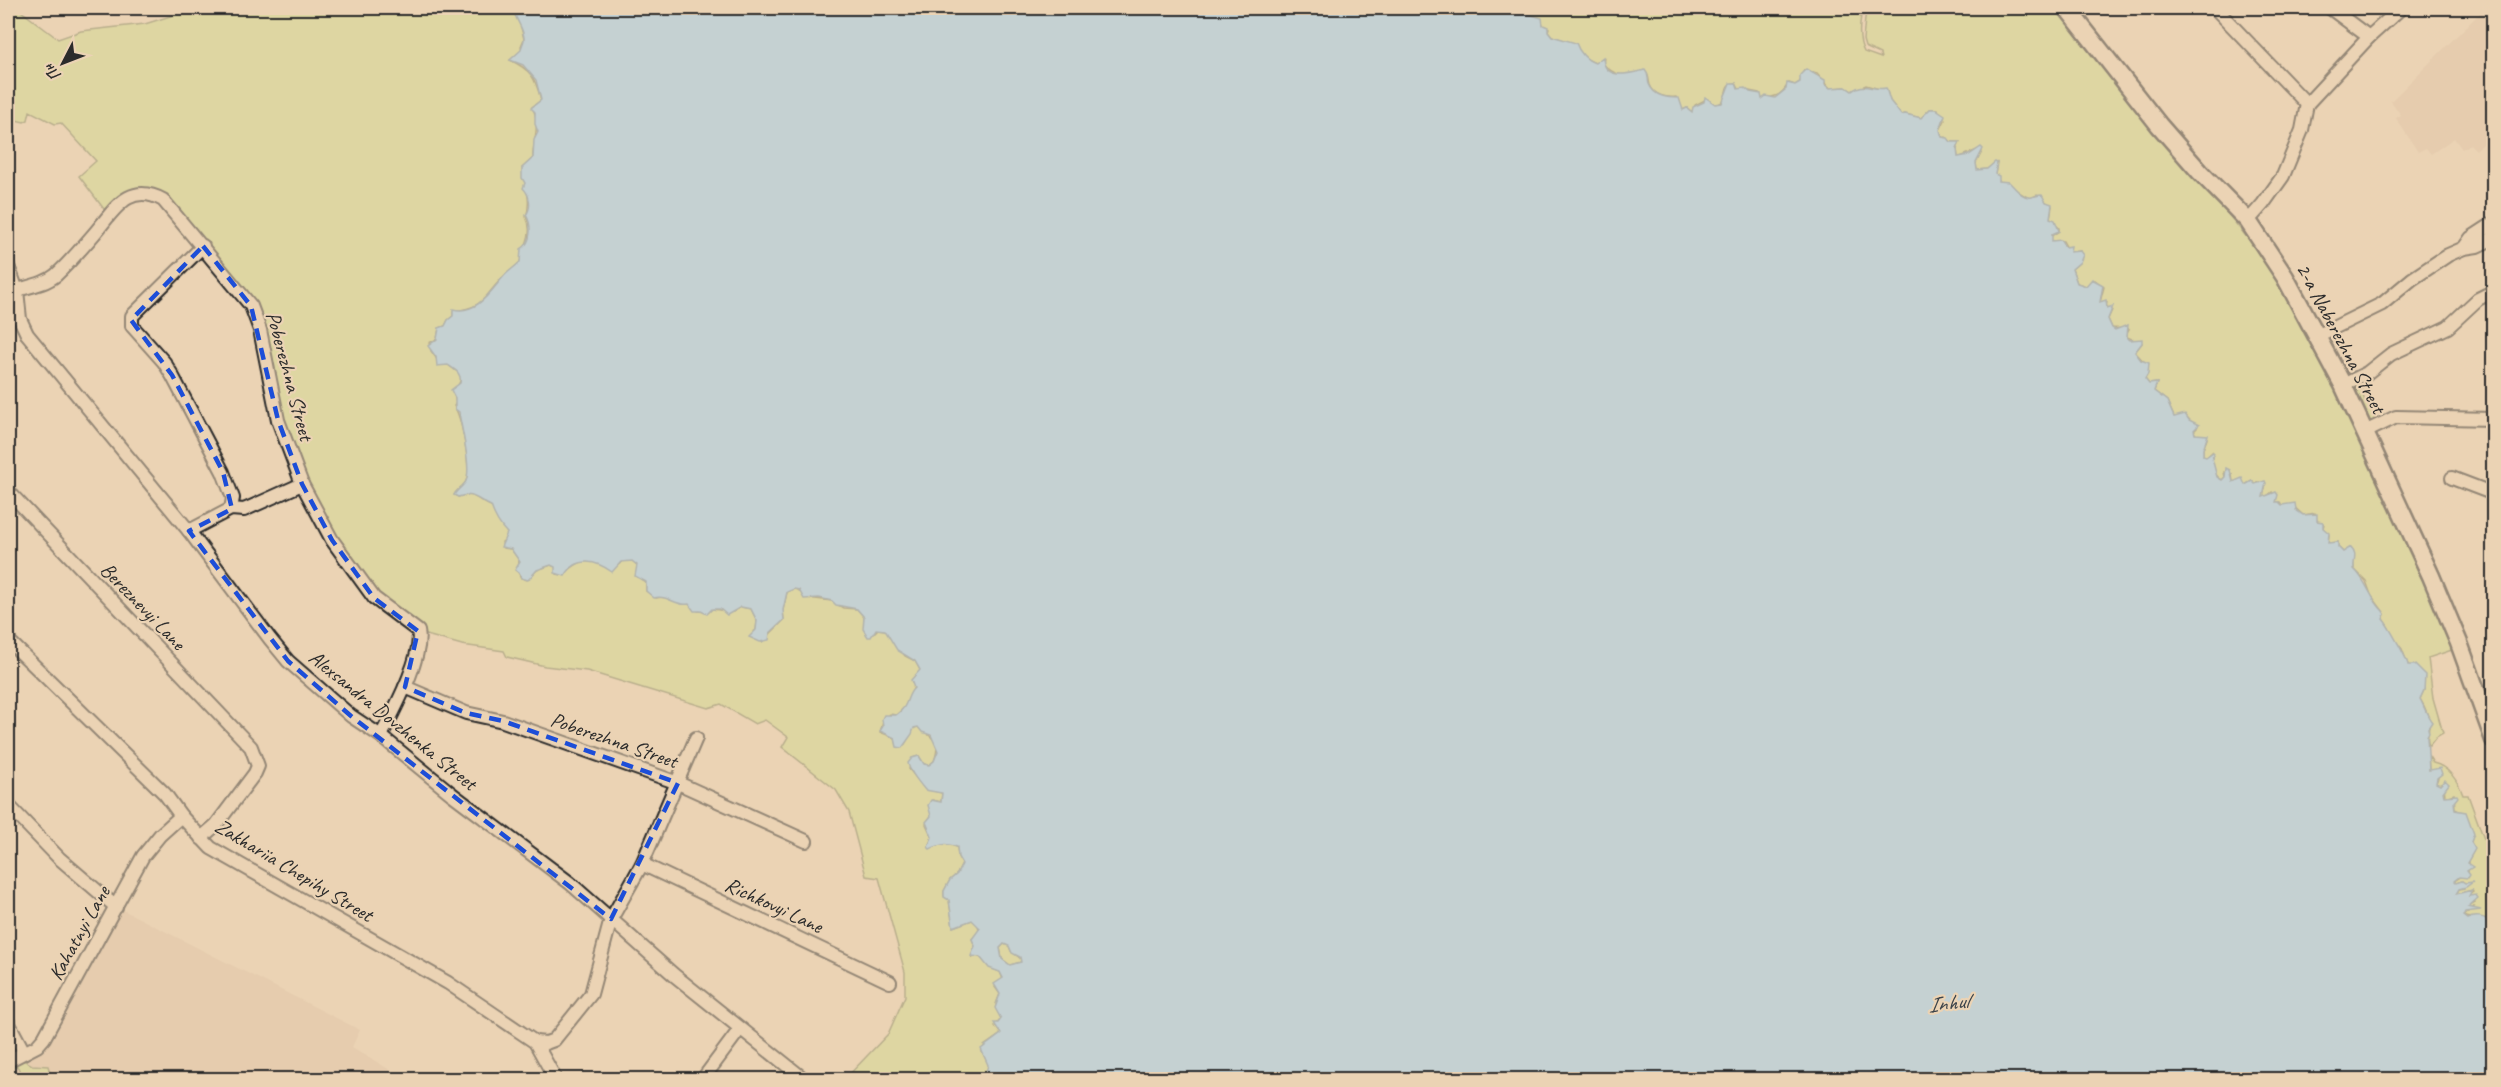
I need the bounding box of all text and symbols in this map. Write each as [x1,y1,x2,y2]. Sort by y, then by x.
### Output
north arrow [33,33,93,93]
text: Пн [39,59,66,85]
street label: 2-a Naberezhna Street [2290,258,2393,419]
street label: Poberezhna Street [260,309,320,445]
street label: Bereznevyi Lane [95,557,192,656]
street label: Alexsandra Dovzhenka Street [304,644,484,797]
street label: Poberezhna Street [547,706,683,774]
street label: Zakhariia Chepihy Street [210,813,379,928]
street label: Richkovyi Lane [721,871,828,939]
street label: Kahatnyi Lane [42,880,116,985]
water label: Inhul [1926,986,1977,1019]

